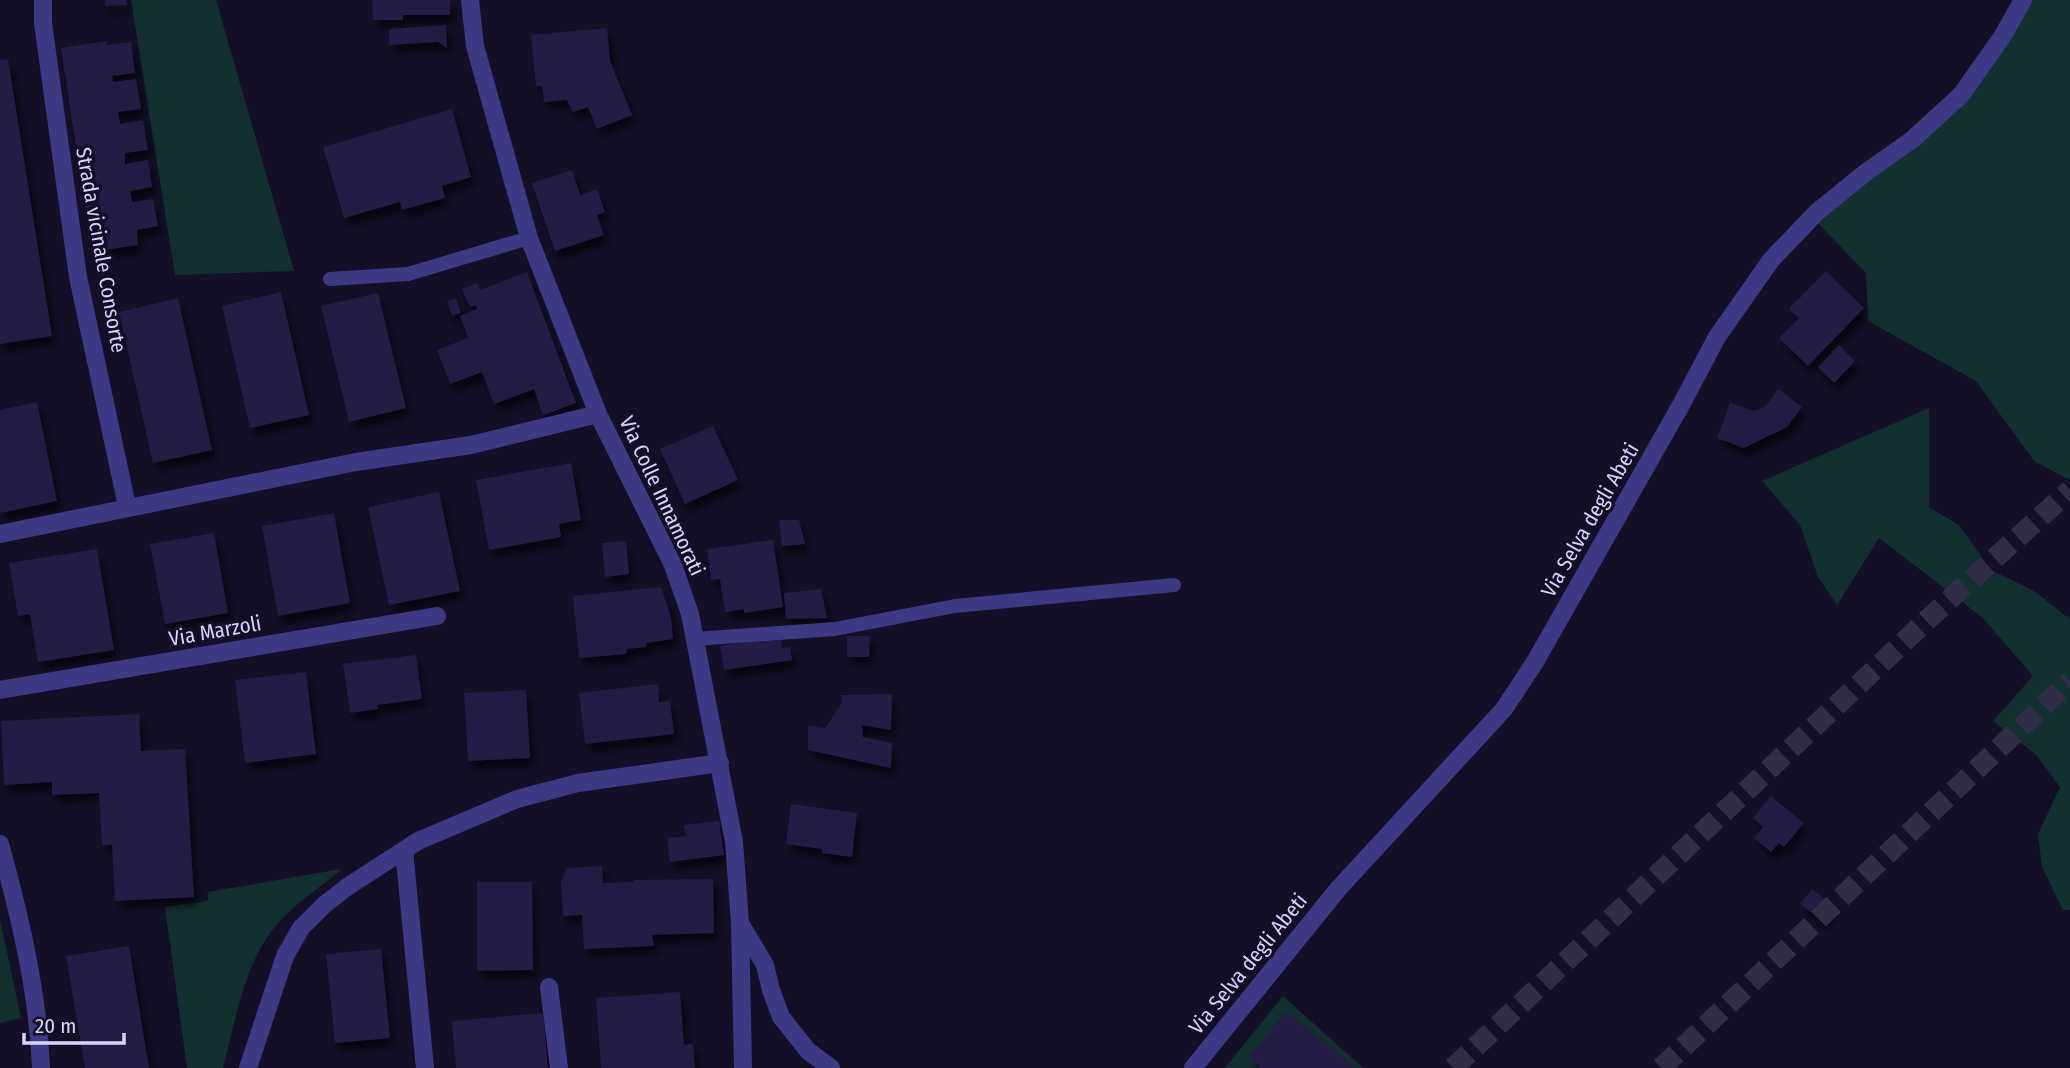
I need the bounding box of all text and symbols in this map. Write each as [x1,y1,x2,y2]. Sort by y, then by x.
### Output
street label: Strada vicinale Consorte [70,145,132,355]
street label: Via Colle Innamorati [614,412,710,580]
street label: Via Selva degli Abeti [1535,438,1645,602]
street label: Via Marzoli [167,610,263,652]
street label: Via Selva degli Abeti [1183,888,1313,1040]
scale bar [24,1002,124,1046]
text: 20 m [35,1013,76,1039]

